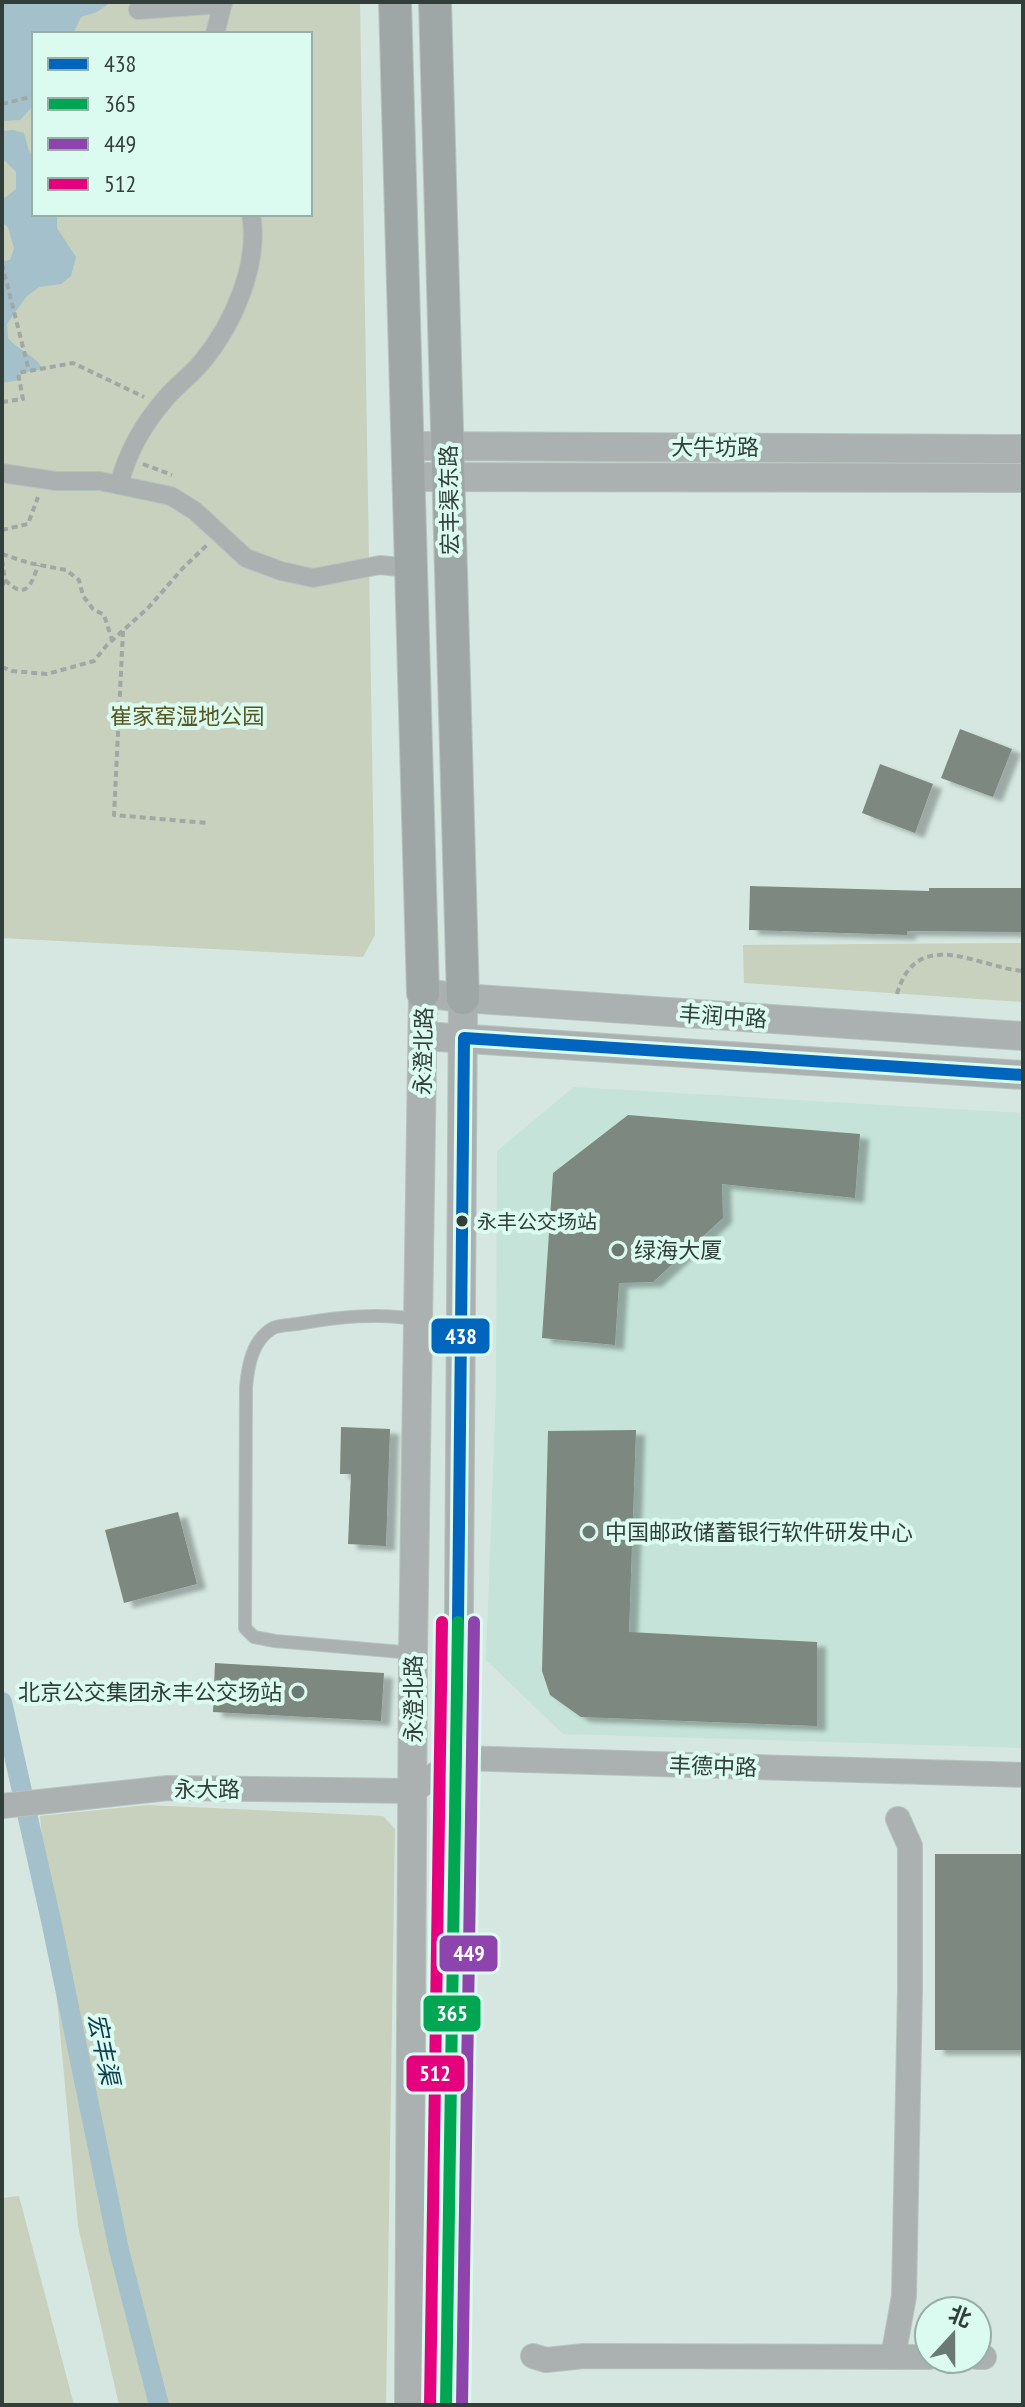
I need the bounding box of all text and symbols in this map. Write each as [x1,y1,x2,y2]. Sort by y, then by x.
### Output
legend [32,32,312,216]
text: 438 [104,48,136,79]
text: 365 [104,88,136,119]
text: 449 [104,128,136,159]
text: 512 [104,168,136,199]
street label: 大牛坊路 [671,433,759,461]
street label: 宏丰渠东路 [434,445,464,555]
park label: 崔家窑湿地公园 [110,702,264,730]
street label: 丰润中路 [678,999,768,1033]
street label: 永澄北路 [408,1007,438,1095]
place label: 永丰公交场站 [477,1209,597,1235]
marker: 永丰公交场站 [454,1213,470,1229]
place label: 绿海大厦 [634,1236,722,1264]
marker: 绿海大厦 [609,1241,627,1259]
line badge: 438 [430,1317,491,1355]
text: 438 [445,1322,477,1350]
place label: 中国邮政储蓄银行软件研发中心 [605,1518,913,1546]
marker: 中国邮政储蓄银行软件研发中心 [580,1523,598,1541]
street label: 永澄北路 [399,1655,427,1743]
place label: 北京公交集团永丰公交场站 [18,1678,282,1706]
marker: 北京公交集团永丰公交场站 [289,1683,307,1701]
street label: 丰德中路 [669,1750,757,1782]
street label: 永大路 [174,1775,240,1803]
line badge: 449 [438,1934,499,1973]
text: 449 [453,1939,485,1967]
line badge: 365 [422,1994,482,2033]
text: 365 [436,1999,468,2027]
water label: 宏丰渠 [81,2010,127,2090]
line badge: 512 [405,2054,466,2093]
text: 512 [419,2059,451,2087]
north arrow [913,2295,993,2375]
text: 北 [945,2299,975,2333]

